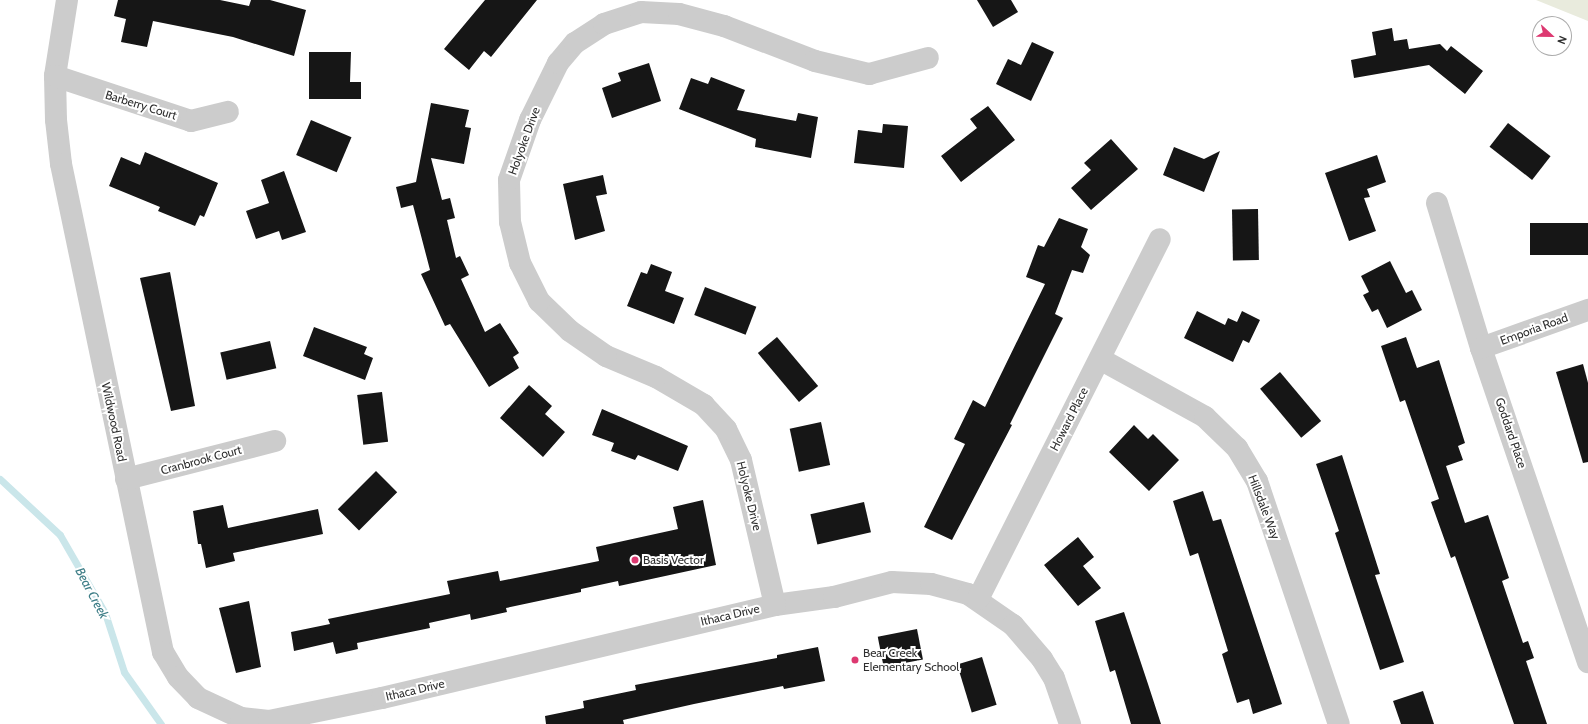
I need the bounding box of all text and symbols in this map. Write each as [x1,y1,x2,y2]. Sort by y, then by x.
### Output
north arrow [1532,16,1572,56]
text: N [1554,34,1570,46]
street label: Barberry Court [104,87,178,123]
street label: Holyoke Drive [505,105,543,177]
street label: Emporia Road [1498,310,1570,348]
street label: Wildwood Road [99,381,129,463]
street label: Howard Place [1047,385,1091,453]
street label: Goddard Place [1492,396,1530,470]
street label: Cranbrook Court [159,442,243,478]
street label: Holyoke Drive [733,460,765,532]
street label: Hillsdale Way [1245,473,1283,541]
place label: Basis Vector [643,553,704,567]
marker: Basis Vector [630,555,640,565]
water label: Bear Creek [72,565,112,621]
street label: Ithaca Drive [699,601,761,629]
place label: Bear Creek Elementary School [863,646,959,674]
marker: Bear Creek Elementary School [850,655,860,665]
street label: Ithaca Drive [384,676,446,704]

